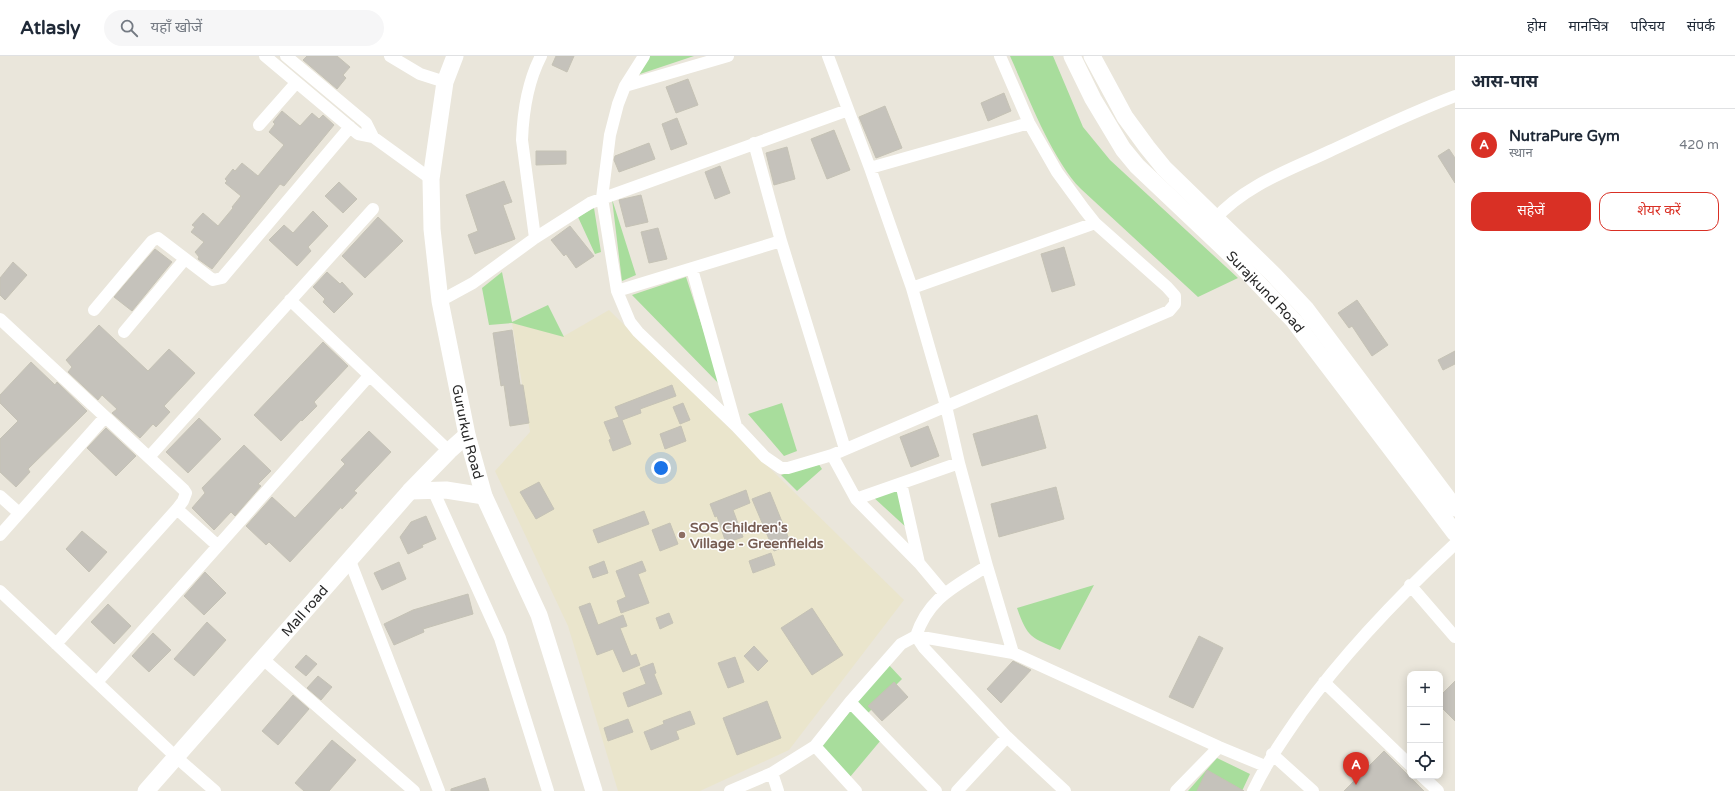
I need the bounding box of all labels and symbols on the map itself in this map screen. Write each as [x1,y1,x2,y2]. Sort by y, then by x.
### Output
street label: Surajkund Road [1223,247,1308,336]
street label: Gururkul Road [448,383,487,481]
your location [651,458,671,478]
place label: SOS Children's Village - Greenfields [690,519,824,552]
marker: SOS Children's Village - Greenfields [677,530,687,540]
street label: Mall road [278,582,332,640]
pin: A [1343,752,1369,785]

